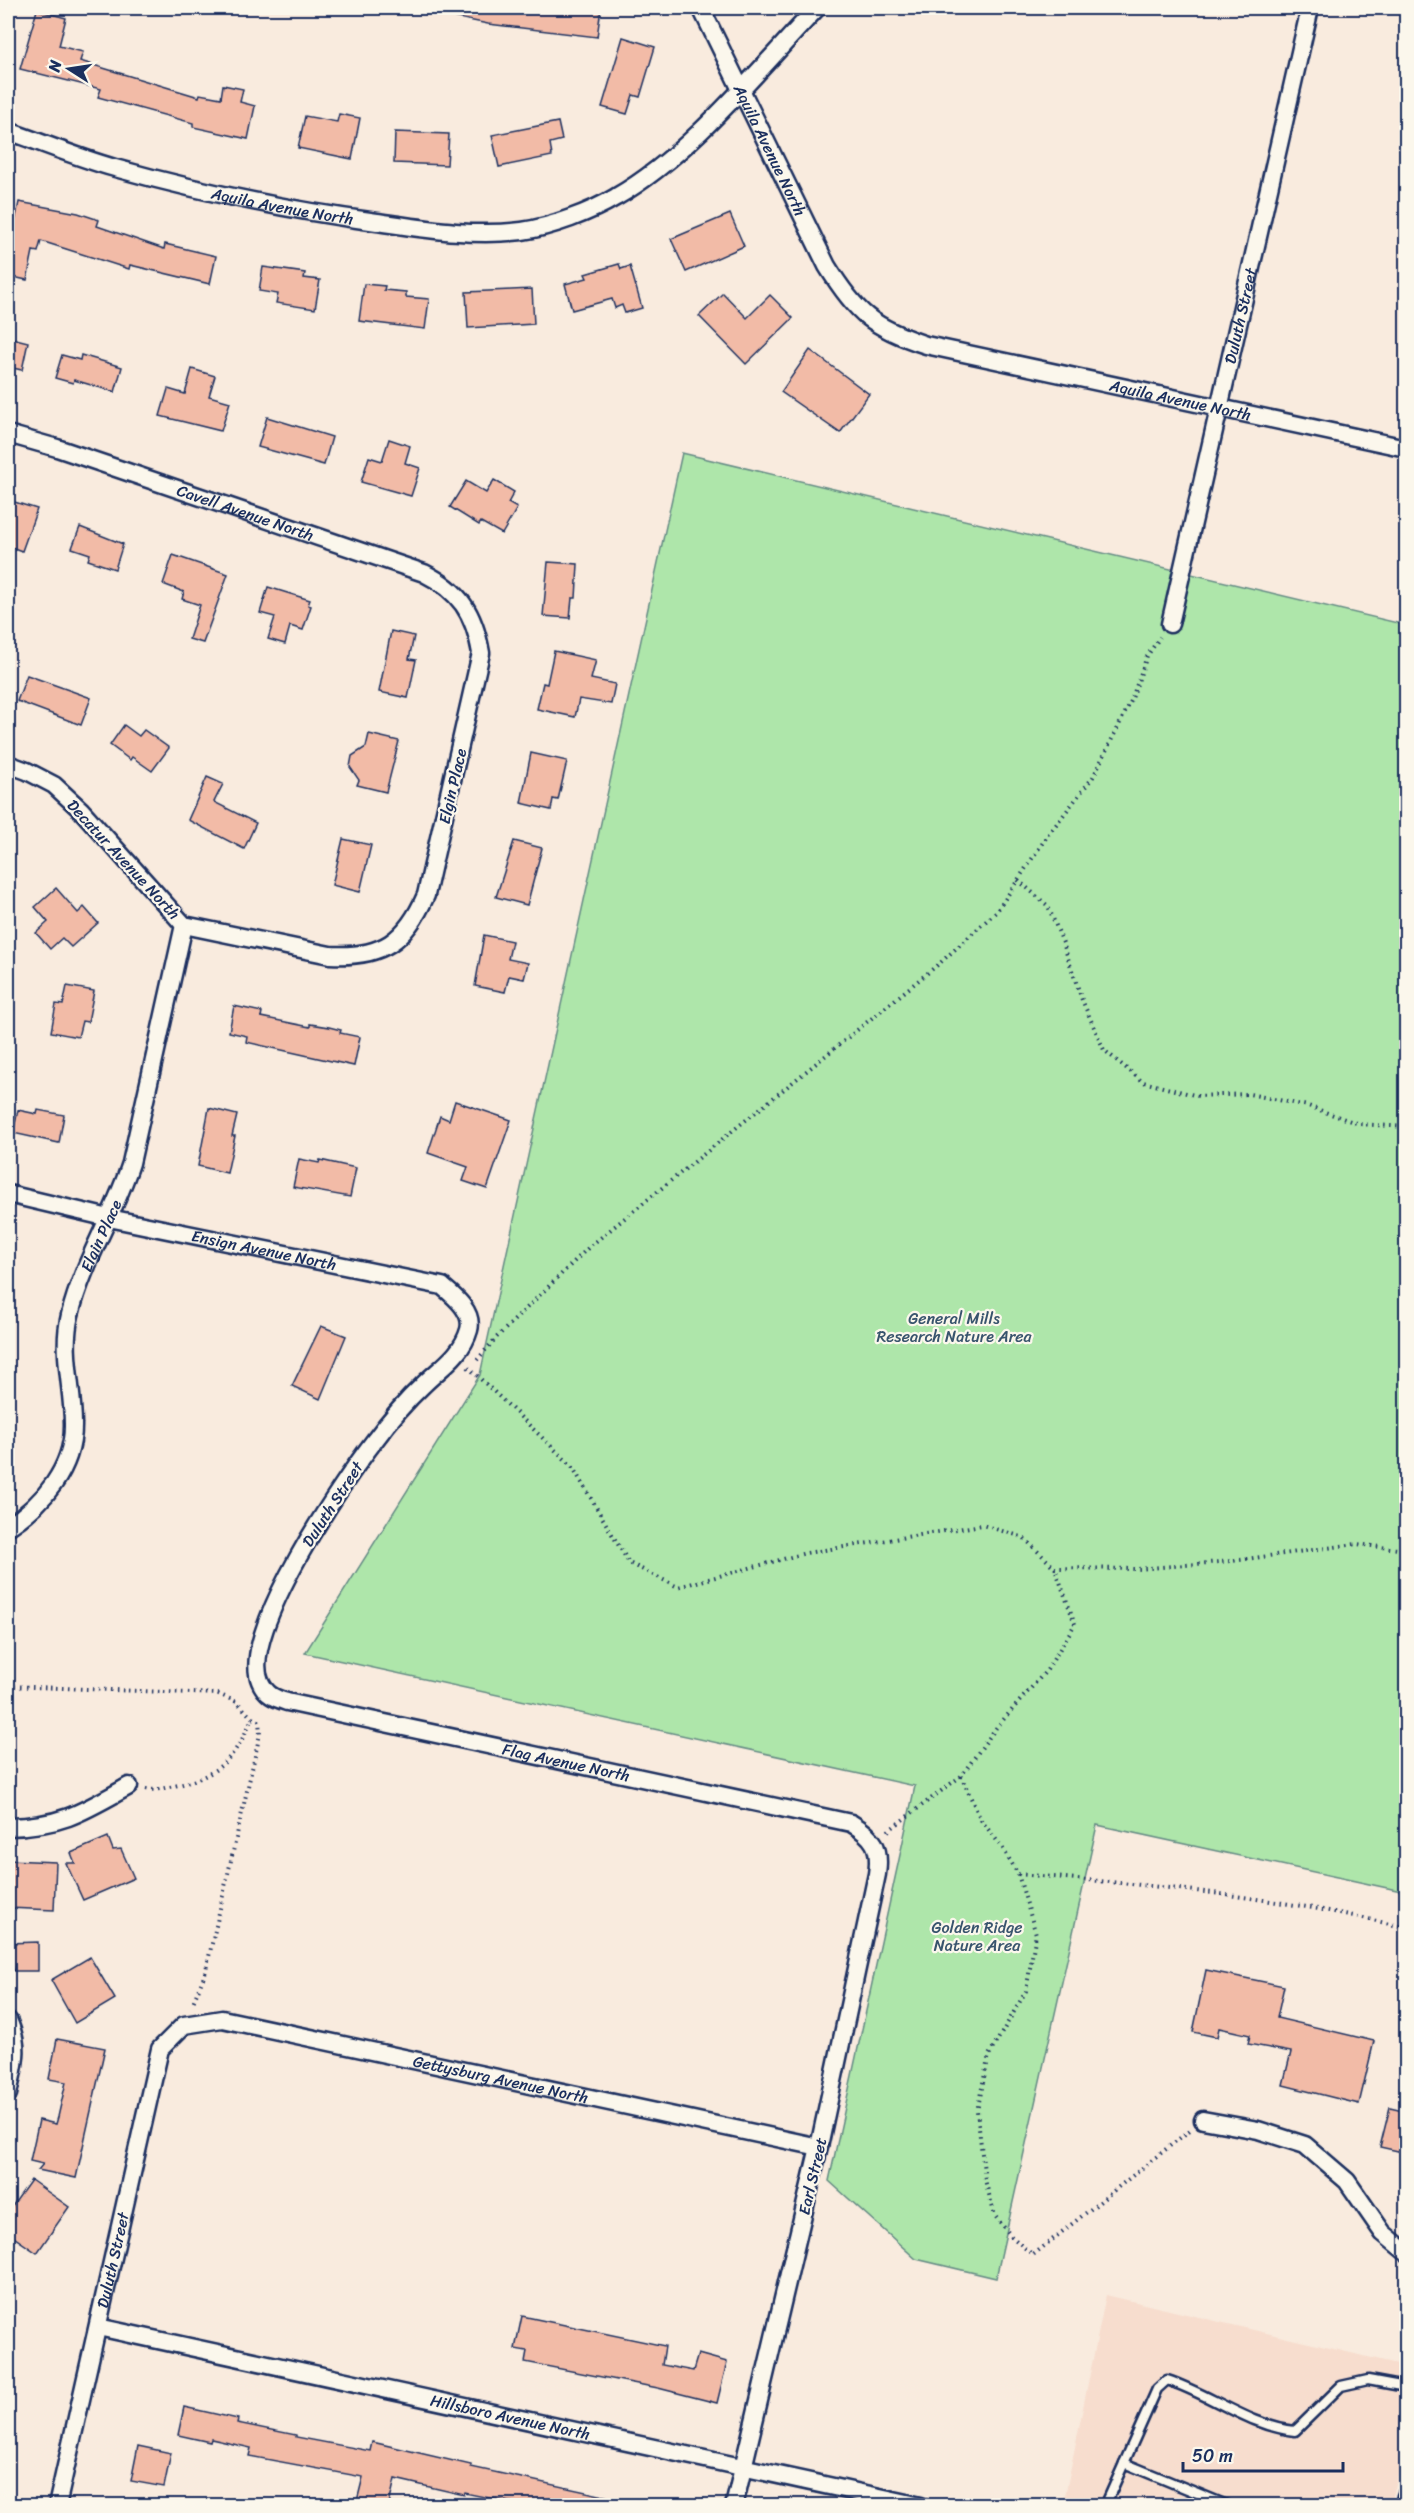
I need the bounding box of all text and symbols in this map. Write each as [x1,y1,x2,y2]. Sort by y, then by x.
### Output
north arrow [39,39,99,99]
text: N [39,57,70,75]
street label: Aquila Avenue North [725,78,815,221]
street label: Aquila Avenue North [208,178,355,233]
street label: Duluth Street [1216,265,1266,367]
street label: Aquila Avenue North [1106,371,1254,429]
street label: Cavell Avenue North [173,476,318,549]
street label: Elgin Place [430,745,475,827]
street label: Decatur Avenue North [60,792,188,926]
street label: Elgin Place [72,1195,130,1276]
street label: Ensign Avenue North [189,1221,339,1279]
park label: General Mills Research Nature Area [876,1304,1033,1351]
street label: Duluth Street [294,1455,371,1553]
street label: Flag Avenue North [500,1735,633,1790]
park label: Golden Ridge Nature Area [931,1913,1023,1960]
street label: Gettysburg Avenue North [410,2046,591,2112]
street label: Earl Street [790,2135,835,2218]
street label: Duluth Street [88,2209,138,2311]
street label: Hillsboro Avenue North [428,2386,593,2449]
scale bar [1183,2435,1344,2473]
text: 50 m [1192,2440,1233,2472]

